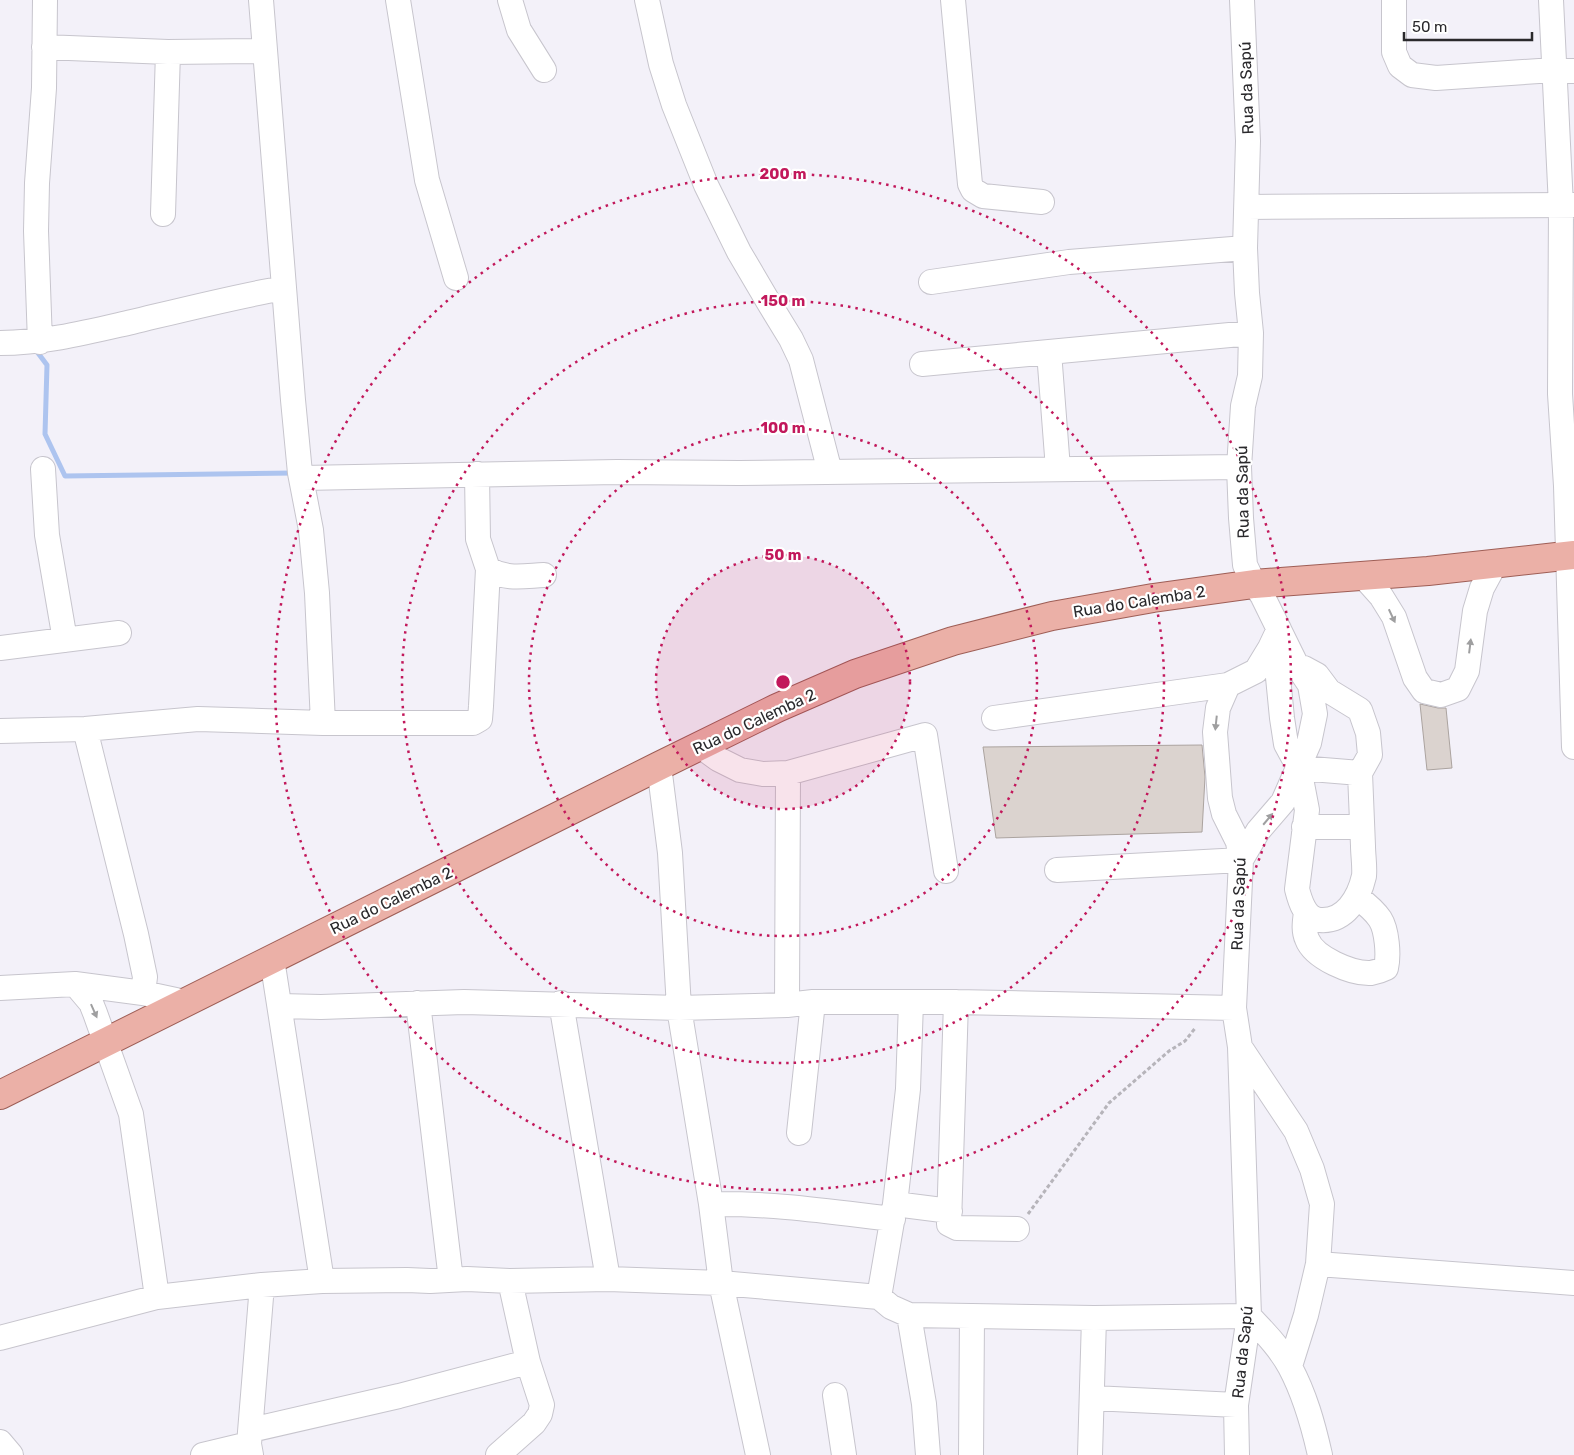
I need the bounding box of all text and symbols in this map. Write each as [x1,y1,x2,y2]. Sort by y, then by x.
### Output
scale bar [1404,10,1532,42]
text: 50 m [1412,18,1447,36]
street label: Rua da Sapú [1235,41,1258,135]
text: 200 m [759,165,807,183]
text: 150 m [761,292,805,310]
text: 100 m [761,419,805,437]
street label: Rua da Sapú [1232,445,1253,539]
text: 50 m [765,546,801,564]
street label: Rua do Calemba 2 [1072,582,1207,621]
one-way arrow [1388,609,1397,624]
one-way arrow [1466,638,1474,654]
centre of rings [774,673,792,691]
street label: Rua do Calemba 2 [690,685,819,758]
one-way arrow [1212,715,1220,731]
one-way arrow [1262,813,1273,826]
street label: Rua da Sapú [1227,857,1250,951]
street label: Rua do Calemba 2 [327,863,455,938]
one-way arrow [90,1004,98,1018]
street label: Rua da Sapú [1228,1305,1257,1399]

